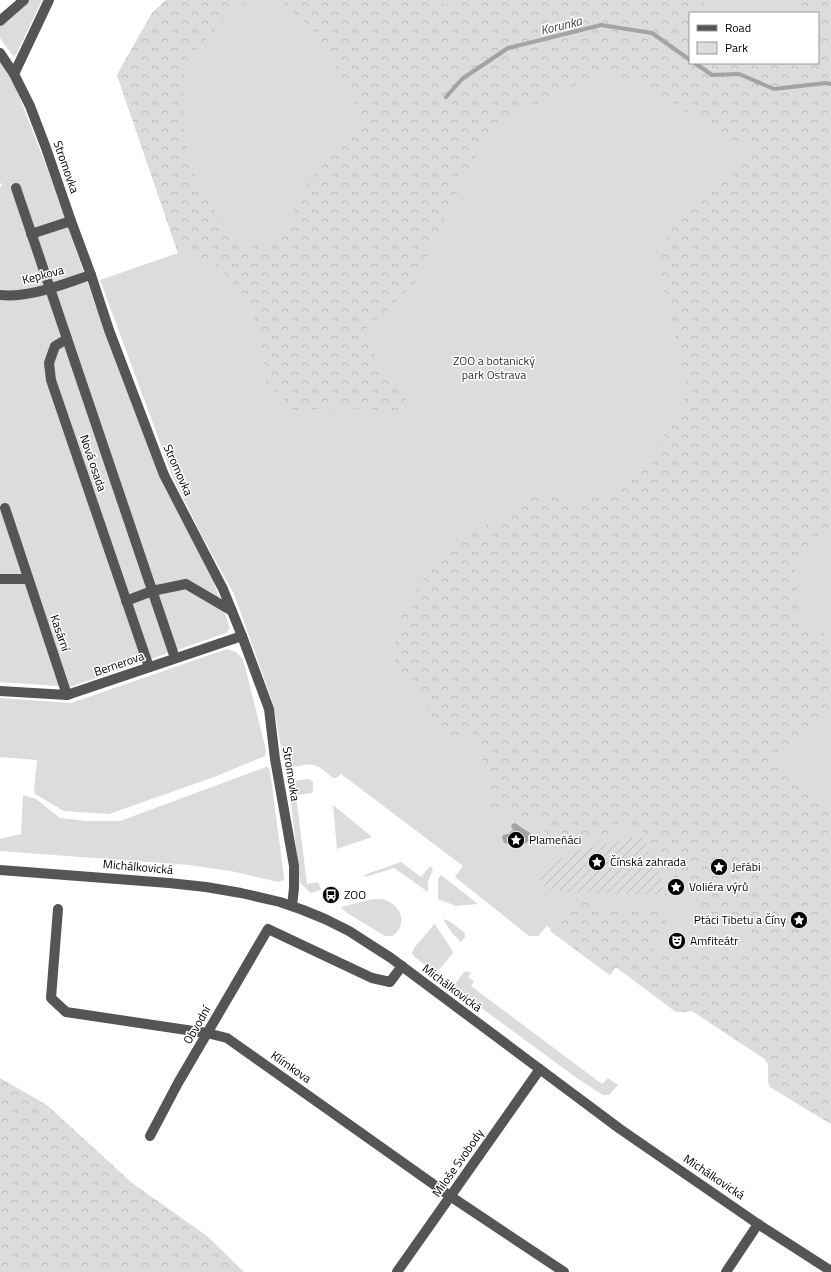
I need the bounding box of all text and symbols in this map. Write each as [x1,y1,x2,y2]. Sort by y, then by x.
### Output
water label: Korunka [538,10,585,40]
legend [689,12,819,64]
text: Road [725,18,751,37]
text: Park [725,38,748,57]
street label: Stromovka [49,138,84,196]
street label: Kepkova [20,260,66,289]
park label: ZOO a botanický park Ostrava [453,351,535,384]
street label: Nová osada [75,432,112,494]
street label: Stromovka [159,441,198,499]
street label: Kasární [45,612,76,655]
street label: Bernerova [91,646,147,681]
street label: Stromovka [278,745,305,802]
place icon: Plameňáci [506,830,526,850]
place label: Plameňáci [529,830,581,849]
place icon: Čínská zahrada [587,852,607,872]
place label: Čínská zahrada [610,852,686,871]
street label: Michálkovická [102,854,174,879]
place icon: Jeřábi [709,857,729,877]
place label: Jeřábi [732,857,761,876]
place icon: Voliéra výrů [666,877,686,897]
place label: Voliéra výrů [689,877,748,896]
bus stop icon: ZOO [321,885,341,905]
place label: ZOO [344,885,366,904]
place label: Ptáci Tibetu a Číny [694,910,786,929]
place icon: Ptáci Tibetu a Číny [789,910,809,930]
theatre icon: Amfiteátr [667,931,687,951]
place label: Amfiteátr [690,931,738,950]
street label: Michálkovická [418,959,486,1016]
street label: Obvodní [178,1001,216,1047]
street label: Klímkova [267,1046,315,1088]
street label: Miloše Svobody [427,1125,488,1201]
street label: Michálkovická [680,1149,749,1204]

